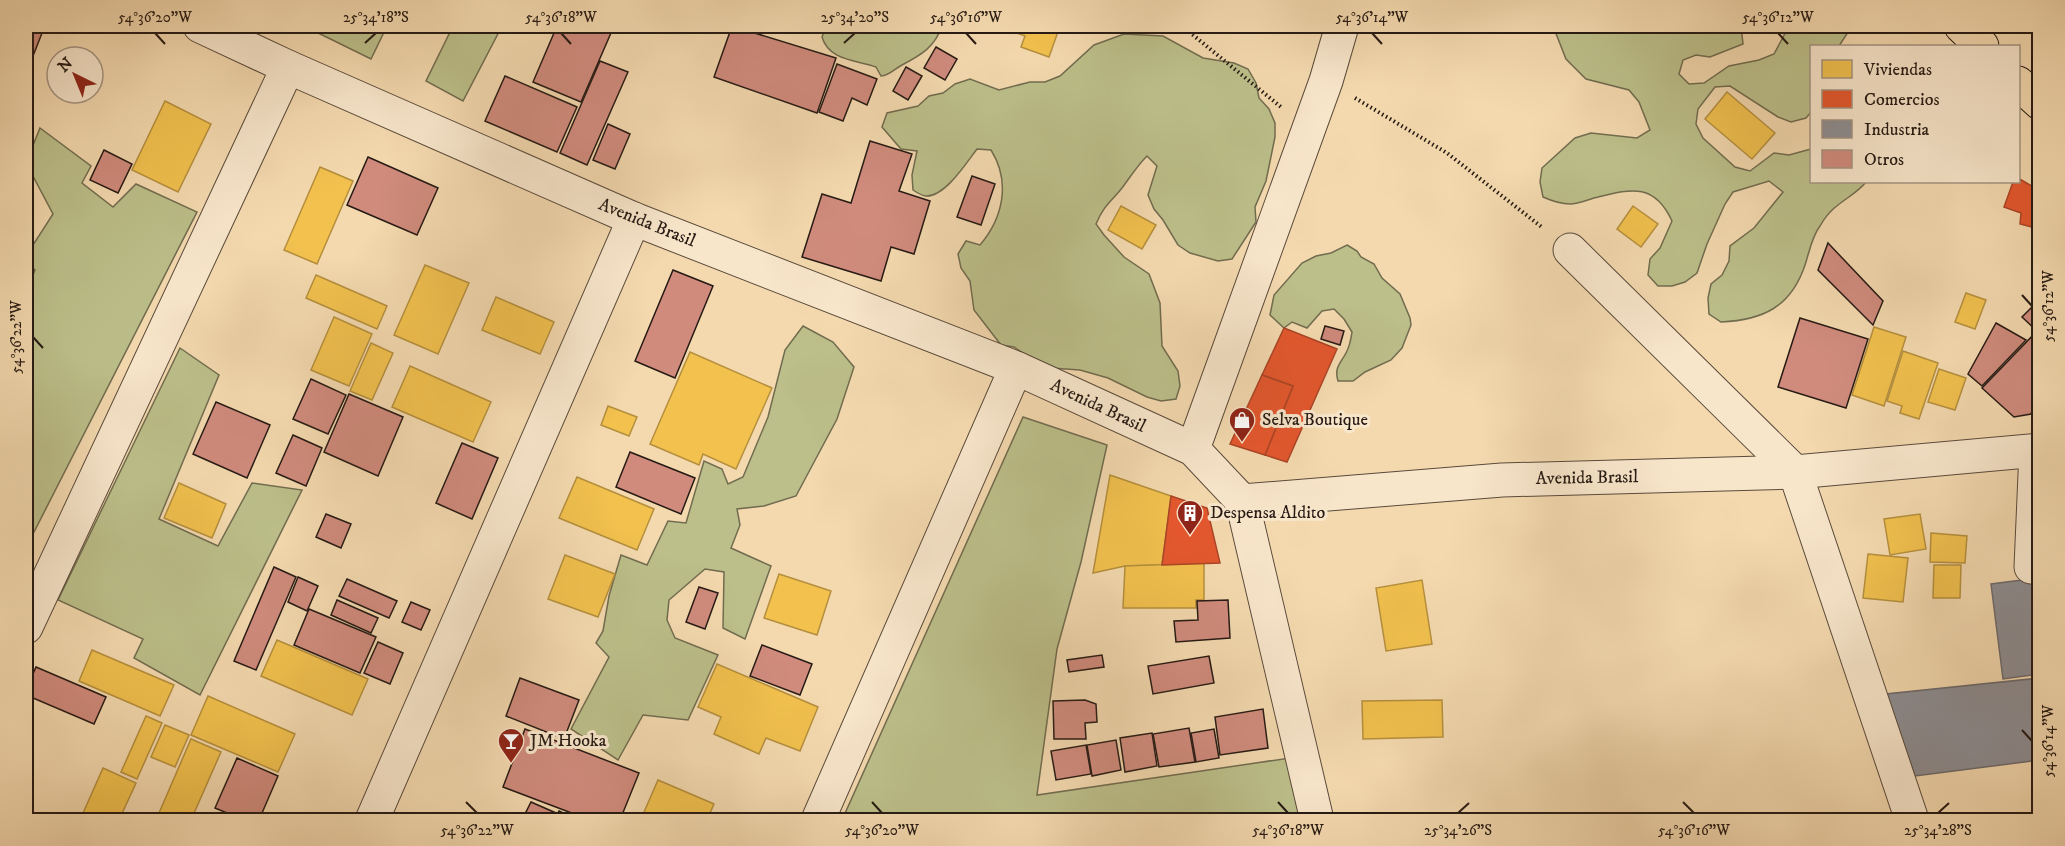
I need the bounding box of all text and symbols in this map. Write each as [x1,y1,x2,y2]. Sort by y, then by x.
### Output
text: 54°36'20"W [118,8,192,27]
text: 25°34'18"S [343,8,409,27]
text: 54°36'18"W [525,8,597,27]
text: 25°34'20"S [821,8,889,27]
text: 54°36'16"W [930,8,1002,27]
text: 54°36'14"W [1336,8,1409,27]
text: 54°36'12"W [1742,8,1814,27]
north arrow [45,45,105,105]
legend [1810,45,2020,183]
text: N [54,53,77,77]
text: Viviendas [1863,59,1932,81]
text: Comercios [1864,89,1939,111]
text: Industria [1864,119,1930,141]
text: Otros [1864,149,1904,171]
street label: Avenida Brasil [595,194,699,253]
text: 54°36'12"W [2039,270,2058,342]
text: 54°36'22"W [7,300,26,374]
street label: Avenida Brasil [1047,374,1150,438]
shop icon: Selva Boutique [1227,405,1257,443]
place label: Selva Boutique [1262,409,1368,431]
street label: Avenida Brasil [1535,466,1639,490]
building icon: Despensa Aldito [1175,498,1205,536]
place label: Despensa Aldito [1210,502,1325,524]
text: 54°36'14"W [2039,704,2058,777]
bar icon: JM Hooka [496,726,526,764]
place label: JM Hooka [528,730,607,752]
text: 54°36'22"W [440,821,514,840]
text: 54°36'20"W [845,821,919,840]
text: 54°36'18"W [1252,821,1324,840]
text: 25°34'26"S [1424,821,1492,840]
text: 54°36'16"W [1658,821,1730,840]
text: 25°34'28"S [1904,821,1972,840]

